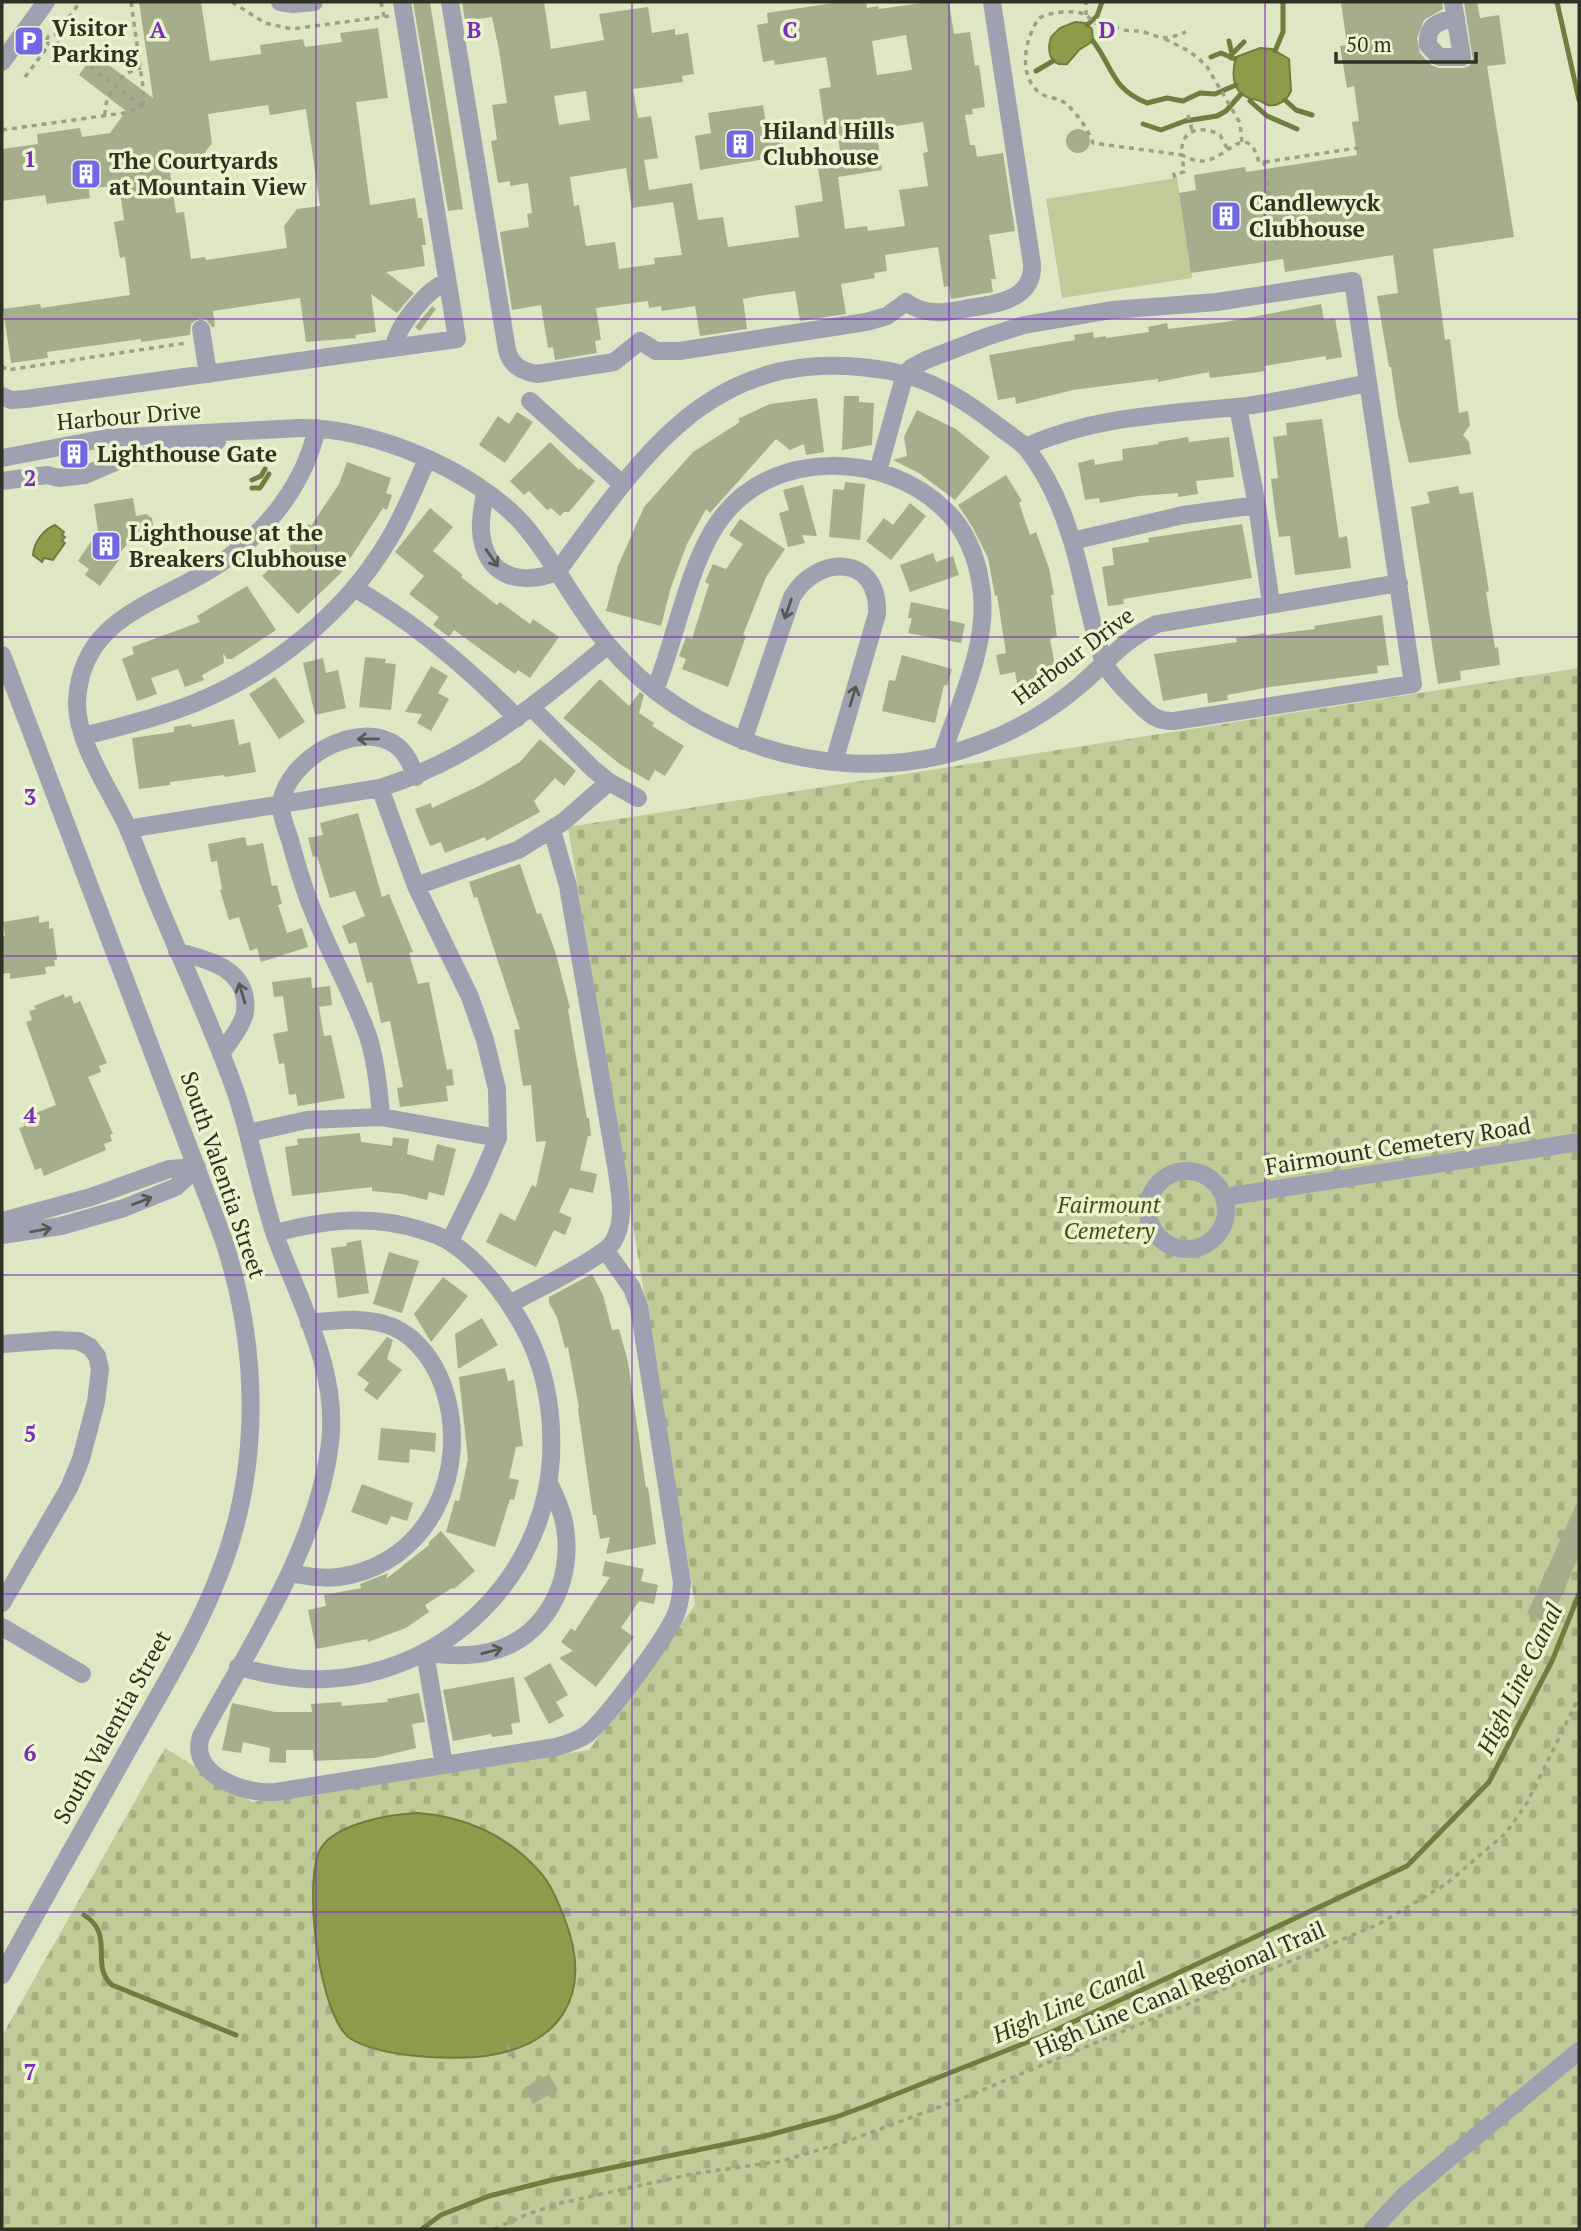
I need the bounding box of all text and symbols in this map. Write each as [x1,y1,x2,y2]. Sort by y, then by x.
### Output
place label: Visitor Parking [52,12,139,69]
text: A [150,14,167,45]
text: B [467,14,482,45]
text: C [783,14,798,45]
text: D [1099,14,1116,45]
scale bar [1336,21,1476,65]
parking icon: Visitor Parking [12,24,46,58]
text: 50 m [1346,30,1392,58]
place label: Hiland Hills Clubhouse [763,115,895,172]
building icon: Hiland Hills Clubhouse [723,127,757,161]
text: 1 [24,143,37,174]
place label: The Courtyards at Mountain View [109,145,307,202]
building icon: The Courtyards at Mountain View [69,157,103,191]
place label: Candlewyck Clubhouse [1249,187,1381,244]
building icon: Candlewyck Clubhouse [1209,199,1243,233]
street label: Harbour Drive [55,394,203,437]
building icon: Lighthouse Gate [57,437,91,471]
place label: Lighthouse Gate [97,438,277,469]
text: 2 [24,462,37,493]
place label: Lighthouse at the Breakers Clubhouse [129,517,347,574]
building icon: Lighthouse at the Breakers Clubhouse [89,529,123,563]
one-way arrow [485,548,499,567]
one-way arrow [781,598,793,620]
street label: Harbour Drive [1005,600,1140,712]
one-way arrow [847,685,860,707]
one-way arrow [356,732,379,745]
text: 3 [24,781,37,812]
one-way arrow [235,982,248,1004]
street label: South Valentia Street [174,1067,274,1283]
text: 4 [24,1099,37,1130]
street label: Fairmount Cemetery Road [1263,1109,1533,1182]
park label: Fairmount Cemetery [1057,1189,1162,1246]
one-way arrow [131,1193,152,1206]
one-way arrow [29,1223,52,1236]
text: 5 [24,1418,37,1449]
water label: High Line Canal [1468,1597,1570,1760]
street label: South Valentia Street [45,1624,178,1829]
one-way arrow [480,1644,503,1657]
text: 6 [24,1737,37,1768]
street label: High Line Canal Regional Trail [1031,1915,1329,2063]
water label: High Line Canal [988,1956,1150,2050]
text: 7 [24,2056,37,2087]

